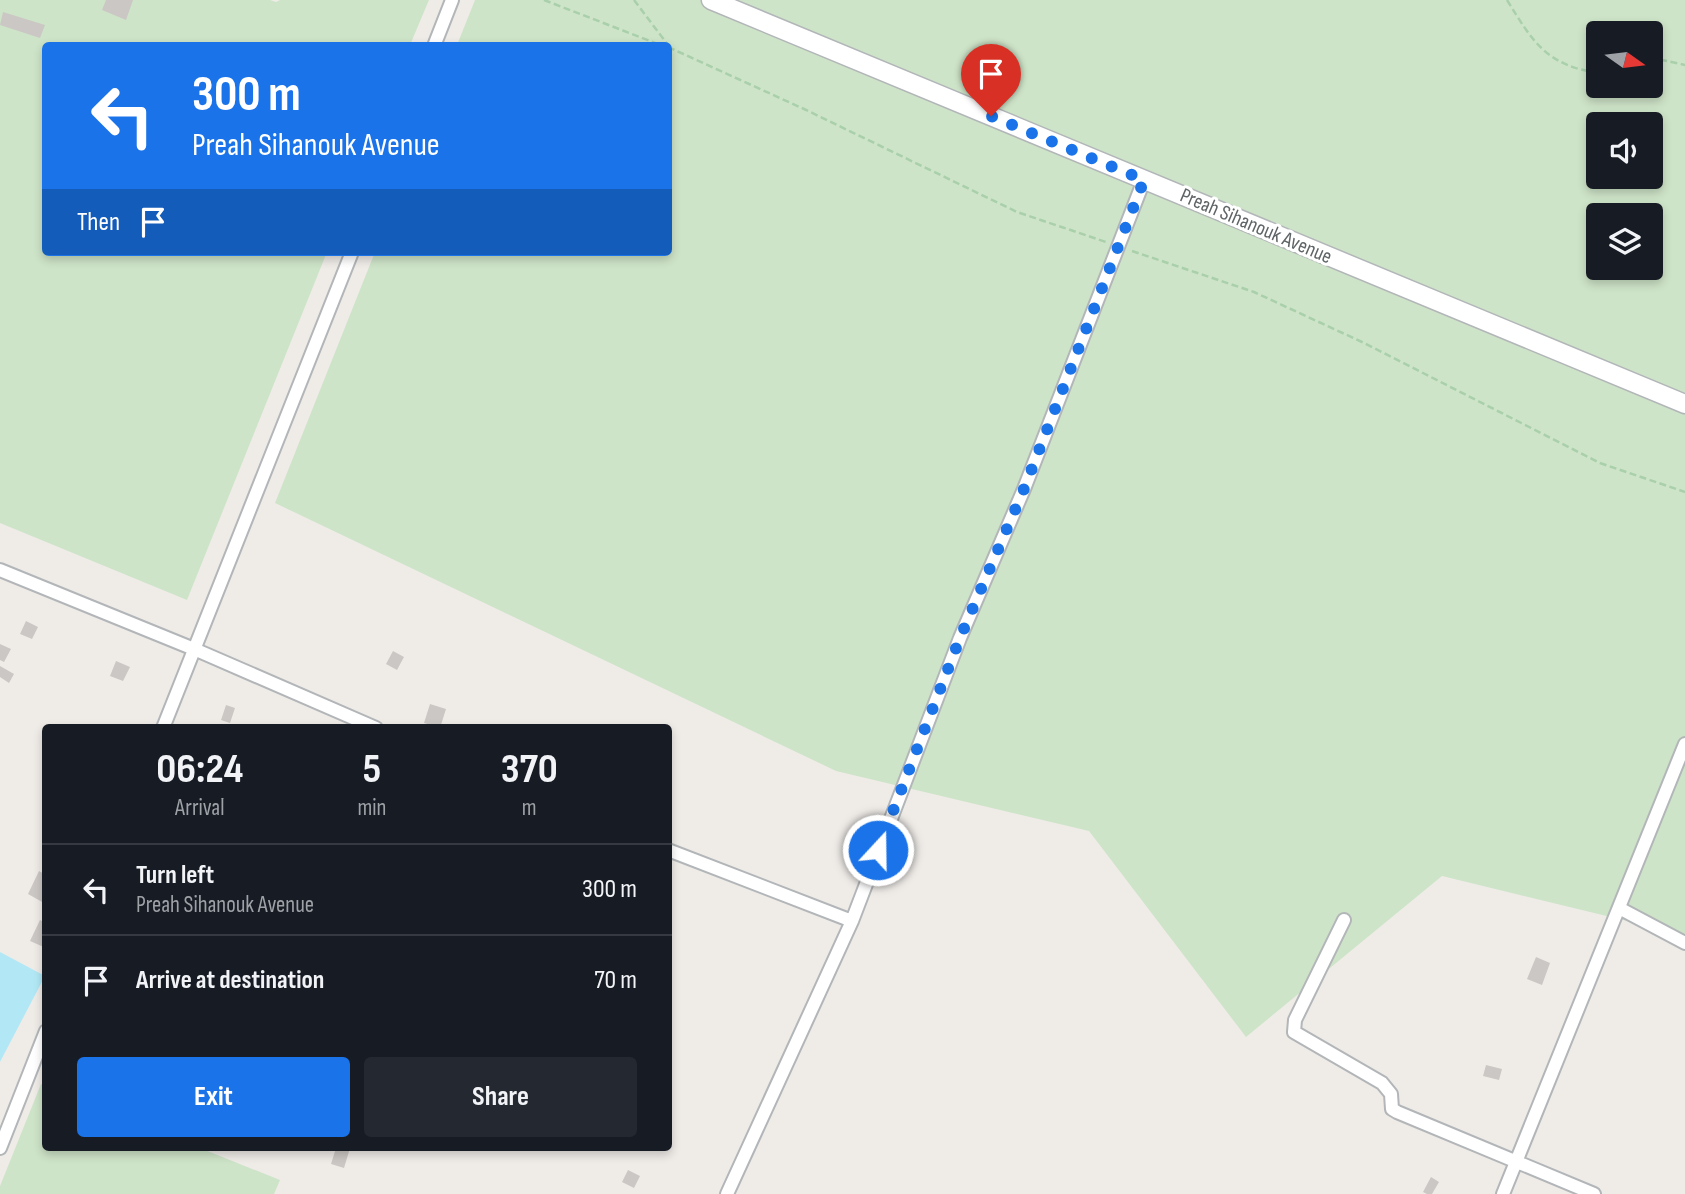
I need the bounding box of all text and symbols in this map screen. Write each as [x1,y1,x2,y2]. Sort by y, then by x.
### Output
north arrow [1586,21,1662,98]
map controls [1586,21,1663,280]
pin [961,44,1021,116]
icon: arrive [972,55,1010,93]
text: 300 m [192,66,301,125]
icon: left [77,70,168,161]
button: sound [1586,112,1663,189]
text: Preah Sihanouk Avenue [192,126,440,165]
street label: Preah Sihanouk Avenue [1176,183,1336,269]
icon: arrive [134,203,172,241]
button: layers [1586,203,1663,280]
text: Then [77,207,120,238]
text: 06:24 [156,744,243,795]
text: 5 [363,744,381,795]
text: 370 [501,744,558,795]
text: Arrival [175,794,224,822]
text: min [358,794,386,822]
text: m [522,794,537,822]
position arrow [841,813,915,887]
text: Turn left [136,860,214,891]
icon: left [77,871,115,909]
text: 300 m [582,874,637,905]
text: Preah Sihanouk Avenue [136,891,314,919]
icon: arrive [77,962,115,1000]
text: Arrive at destination [136,965,324,996]
text: 70 m [594,965,637,996]
button: Exit [77,1057,350,1137]
button: Share [364,1057,637,1137]

